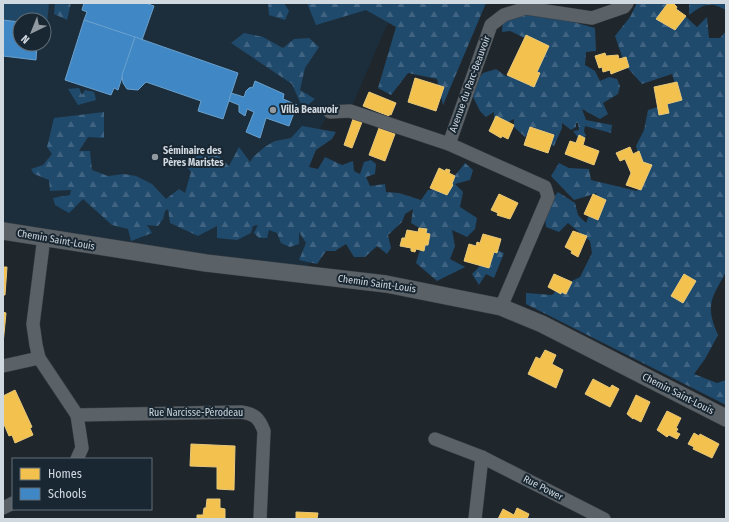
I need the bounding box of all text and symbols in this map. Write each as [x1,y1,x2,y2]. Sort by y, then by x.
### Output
north arrow [12,12,52,52]
text: N [19,32,32,46]
street label: Avenue du Parc-Beauvoir [447,34,493,134]
place label: Villa Beauvoir [280,104,339,116]
marker: Villa Beauvoir [268,105,278,115]
place label: Séminaire des Pères Maristes [163,144,224,169]
marker: Séminaire des Pères Maristes [150,152,160,162]
street label: Chemin Saint-Louis [16,227,96,253]
street label: Chemin Saint-Louis [337,273,417,295]
street label: Chemin Saint-Louis [640,371,716,417]
street label: Rue Narcisse-Pérodeau [149,407,243,419]
legend [12,458,152,510]
text: Homes [48,467,82,481]
street label: Rue Power [521,473,565,503]
text: Schools [48,487,86,501]

